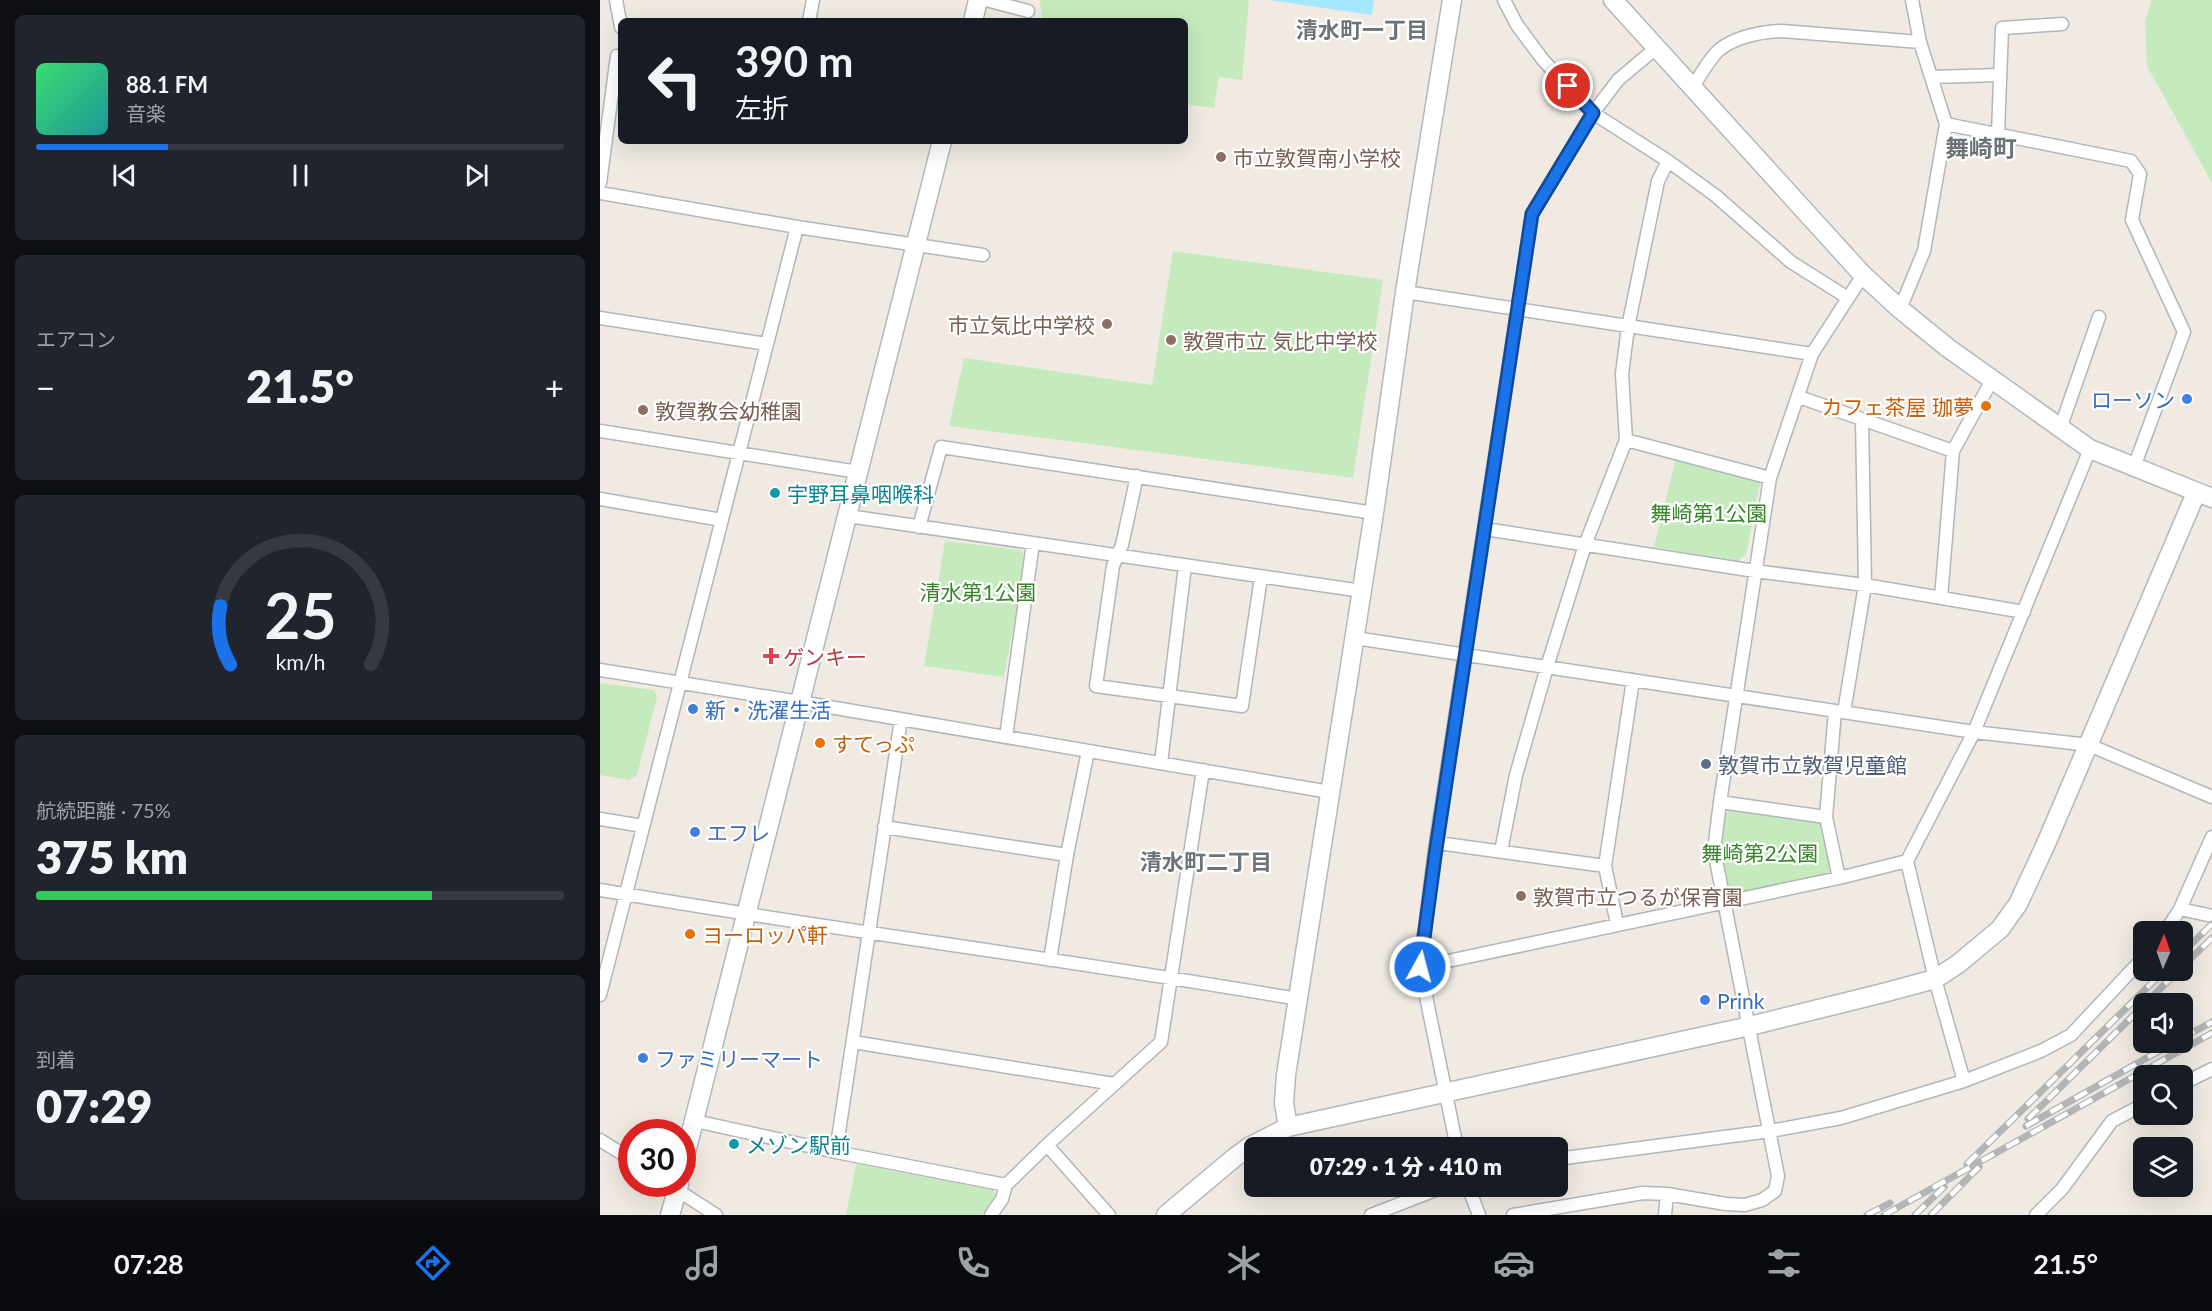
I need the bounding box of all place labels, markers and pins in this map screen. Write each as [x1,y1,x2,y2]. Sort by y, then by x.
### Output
pin [1542,60,1593,111]
place label: 市立敦賀南小学校 [1233,145,1401,170]
marker: 市立敦賀南小学校 [1214,150,1228,164]
place label: 市立気比中学校 [948,312,1095,337]
marker: 市立気比中学校 [1100,317,1114,331]
place label: 敦賀市立 気比中学校 [1183,328,1377,353]
marker: 敦賀市立 気比中学校 [1164,333,1178,347]
place label: ローソン [2091,387,2175,412]
marker: ローソン [2180,392,2194,406]
place label: カフェ茶屋 珈夢 [1822,394,1974,419]
place label: 敦賀教会幼稚園 [655,398,802,423]
marker: カフェ茶屋 珈夢 [1979,399,1993,413]
marker: 敦賀教会幼稚園 [636,403,650,417]
place label: 宇野耳鼻咽喉科 [787,481,934,506]
marker: 宇野耳鼻咽喉科 [768,486,782,500]
place label: ゲンキー [783,644,867,669]
marker: ゲンキー [764,649,778,663]
place label: 新・洗濯生活 [705,697,831,722]
marker: 新・洗濯生活 [686,702,700,716]
place label: すてっぷ [832,731,915,756]
marker: すてっぷ [813,736,827,750]
place label: 敦賀市立敦賀児童館 [1718,752,1907,777]
marker: 敦賀市立敦賀児童館 [1699,757,1713,771]
place label: エフレ [707,820,770,845]
marker: エフレ [688,825,702,839]
place label: 敦賀市立つるが保育園 [1533,884,1743,909]
marker: 敦賀市立つるが保育園 [1514,889,1528,903]
place label: ヨーロッパ軒 [702,922,828,947]
marker: ヨーロッパ軒 [683,927,697,941]
place label: Prink [1717,988,1765,1013]
marker: Prink [1698,993,1712,1007]
place label: ファミリーマート [655,1046,823,1071]
marker: ファミリーマート [636,1051,650,1065]
place label: メゾン駅前 [746,1132,851,1157]
marker: メゾン駅前 [727,1137,741,1151]

